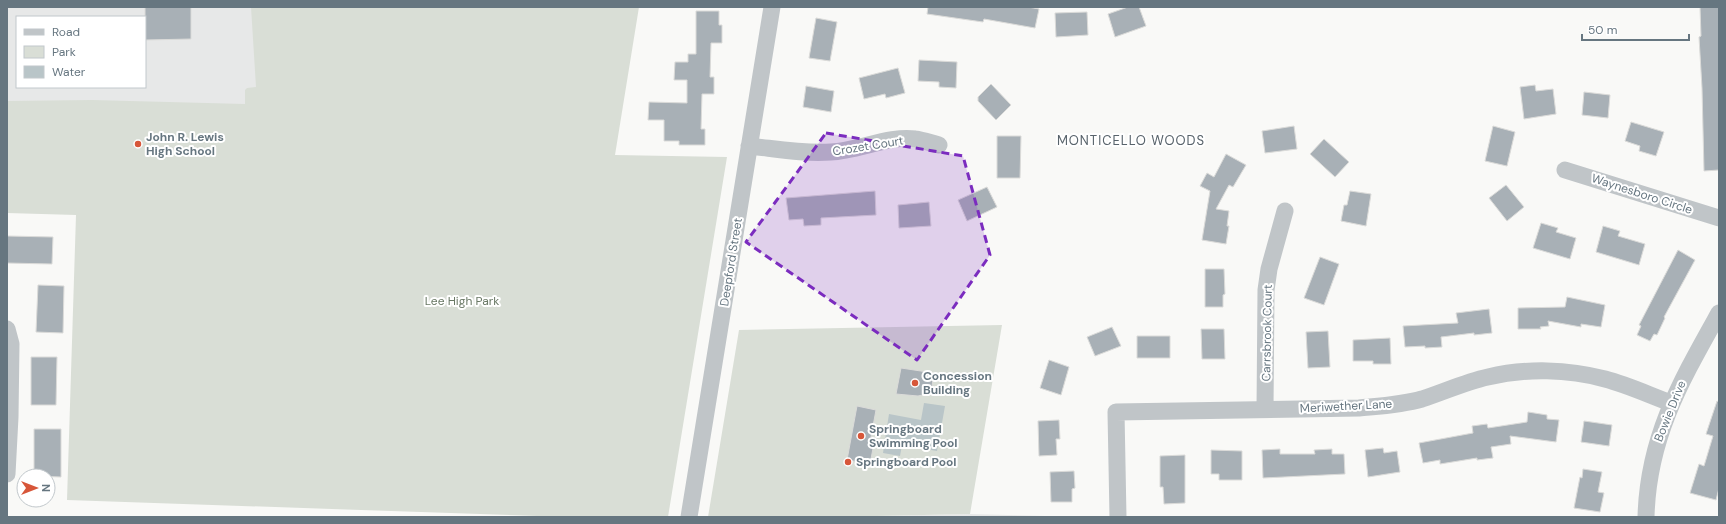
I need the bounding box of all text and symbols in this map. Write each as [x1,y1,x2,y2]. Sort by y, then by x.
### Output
legend [16,16,146,88]
scale bar [1582,16,1689,42]
text: 50 m [1588,22,1617,38]
text: Road [52,24,80,40]
text: Park [52,44,76,60]
text: Water [52,64,86,80]
place label: John R. Lewis High School [146,129,224,159]
street label: Crozet Court [831,132,905,160]
district label: MONTICELLO WOODS [1057,132,1205,149]
marker: John R. Lewis High School [133,139,143,149]
street label: Waynesboro Circle [1590,170,1695,218]
street label: Deepford Street [716,216,746,307]
street label: Carrsbrook Court [1258,284,1276,382]
park label: Lee High Park [425,293,499,309]
place label: Concession Building [923,368,992,398]
marker: Concession Building [910,378,920,388]
street label: Bowie Drive [1650,378,1690,444]
street label: Meriwether Lane [1299,396,1393,416]
place label: Springboard Swimming Pool [869,421,958,451]
marker: Springboard Swimming Pool [856,431,866,441]
place label: Springboard Pool [856,454,956,470]
marker: Springboard Pool [843,457,853,467]
north arrow [16,468,56,508]
text: N [39,484,53,492]

